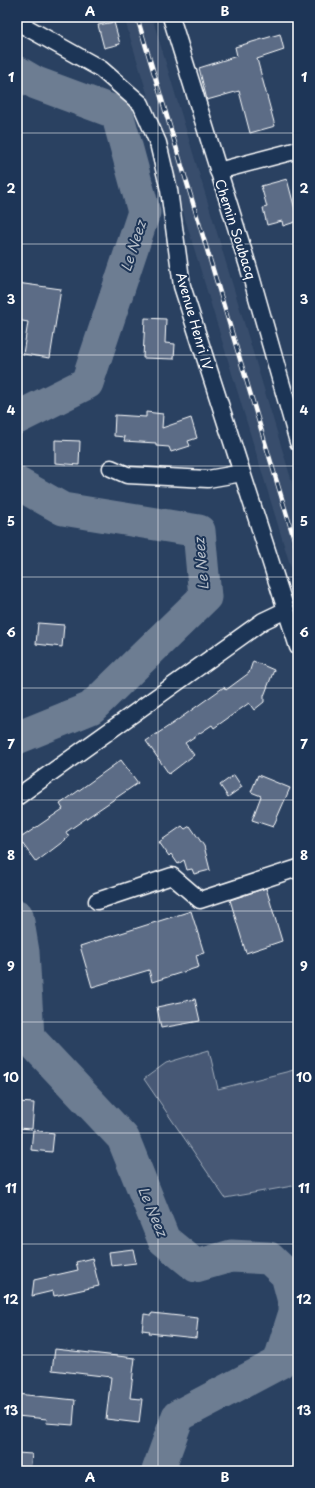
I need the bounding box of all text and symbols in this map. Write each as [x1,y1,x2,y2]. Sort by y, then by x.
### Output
text: A [85,1,95,20]
text: B [221,1,230,20]
text: 1 [8,67,14,86]
text: 1 [301,67,307,86]
street label: Chemin Soubacq [211,176,261,282]
text: 2 [6,178,16,197]
text: 2 [299,178,309,197]
water label: Le Neez [115,216,152,274]
street label: Avenue Henri IV [172,270,218,372]
text: 3 [7,289,16,308]
text: 3 [300,289,309,308]
text: 4 [7,400,16,419]
text: 4 [300,400,309,419]
text: 5 [7,511,15,530]
text: 5 [300,511,308,530]
water label: Le Neez [188,535,214,591]
text: 6 [6,622,16,641]
text: 6 [299,622,309,641]
text: 7 [7,734,15,753]
text: 7 [300,734,308,753]
text: 8 [7,845,15,864]
text: 8 [300,845,308,864]
text: 9 [7,956,15,975]
text: 9 [300,956,308,975]
text: 10 [3,1067,19,1086]
text: 10 [296,1067,312,1086]
text: 11 [5,1178,17,1197]
text: 11 [298,1178,310,1197]
water label: Le Neez [133,1183,174,1241]
text: 12 [3,1289,19,1308]
text: 12 [296,1289,312,1308]
text: 13 [4,1400,19,1419]
text: 13 [297,1400,312,1419]
text: A [85,1467,95,1486]
text: B [221,1467,230,1486]

